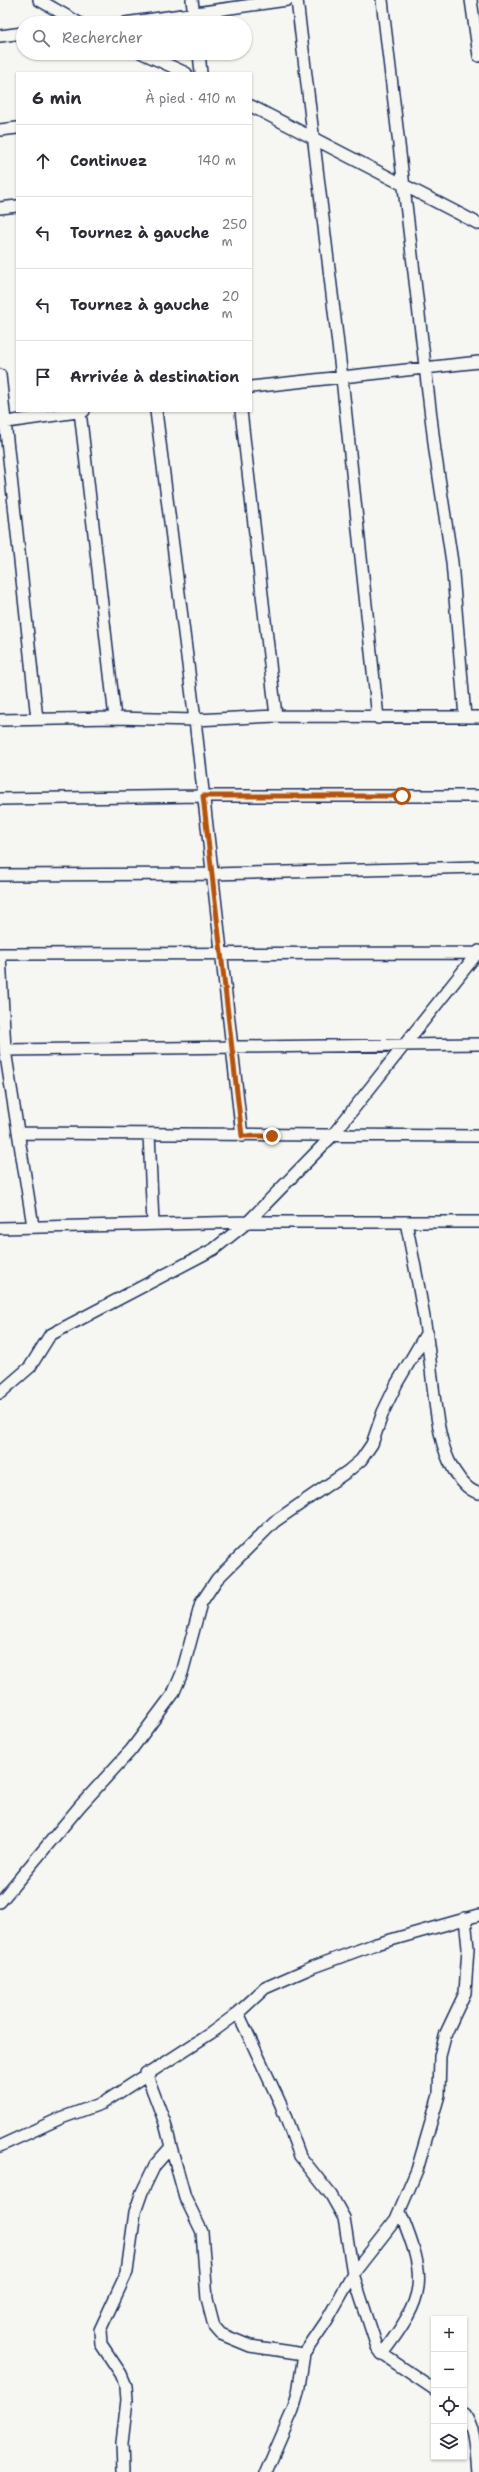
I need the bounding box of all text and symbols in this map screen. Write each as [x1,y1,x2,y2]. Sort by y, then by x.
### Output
search box [16,16,252,60]
icon: search [30,27,52,49]
text: Rechercher [62,28,143,48]
text: 6 min [32,87,82,109]
text: À pied · 410 m [145,90,236,107]
icon: ahead [32,150,54,172]
text: Continuez [70,151,147,171]
text: 140 m [197,152,236,169]
text: 250 m [222,216,247,250]
icon: left [32,222,54,244]
text: Tournez à gauche [70,223,210,243]
text: 20 m [222,288,239,322]
icon: left [32,294,54,316]
text: Tournez à gauche [70,295,210,315]
icon: arrive [32,366,54,388]
text: Arrivée à destination [70,367,239,387]
route start [393,787,411,805]
route end [263,1127,281,1145]
map controls [431,2316,467,2460]
button: + [431,2316,467,2352]
button: − [431,2352,467,2388]
button: locate [431,2388,467,2424]
button: layers [431,2424,467,2460]

